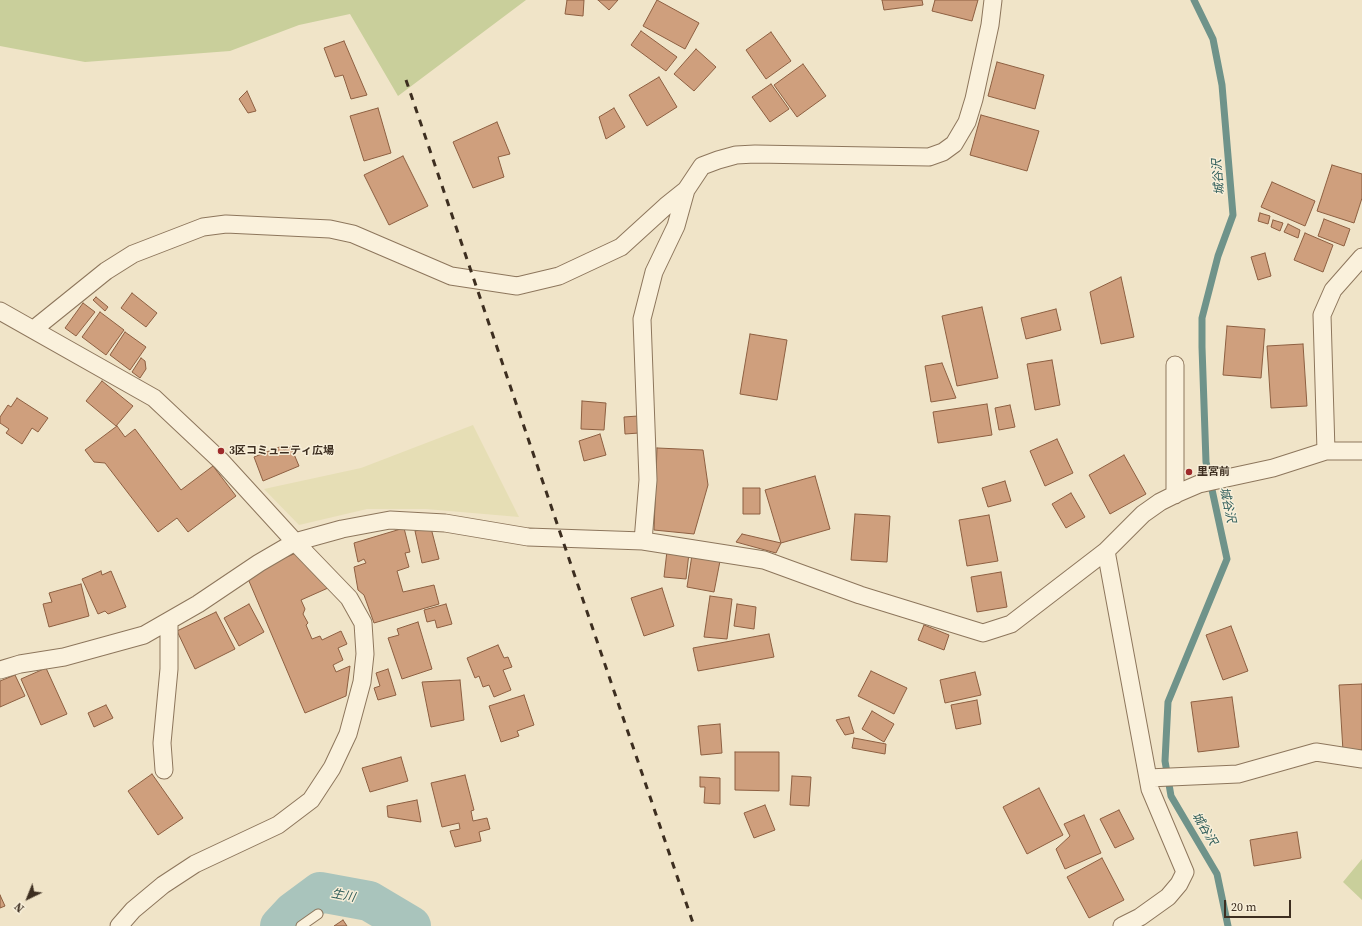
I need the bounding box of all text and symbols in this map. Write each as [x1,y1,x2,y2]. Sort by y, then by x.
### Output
water label: 城谷沢 [1210,158,1228,196]
place label: 3区コミュニティ広場 [229,444,334,458]
marker: 3区コミュニティ広場 [216,446,226,456]
place label: 里宮前 [1197,465,1230,479]
marker: 里宮前 [1184,467,1194,477]
water label: 城谷沢 [1216,486,1238,524]
water label: 城谷沢 [1189,810,1219,848]
north arrow [8,878,48,918]
water label: 生川 [330,887,356,905]
scale bar [1226,892,1293,918]
text: N [11,899,28,915]
text: 20 m [1231,899,1257,915]

